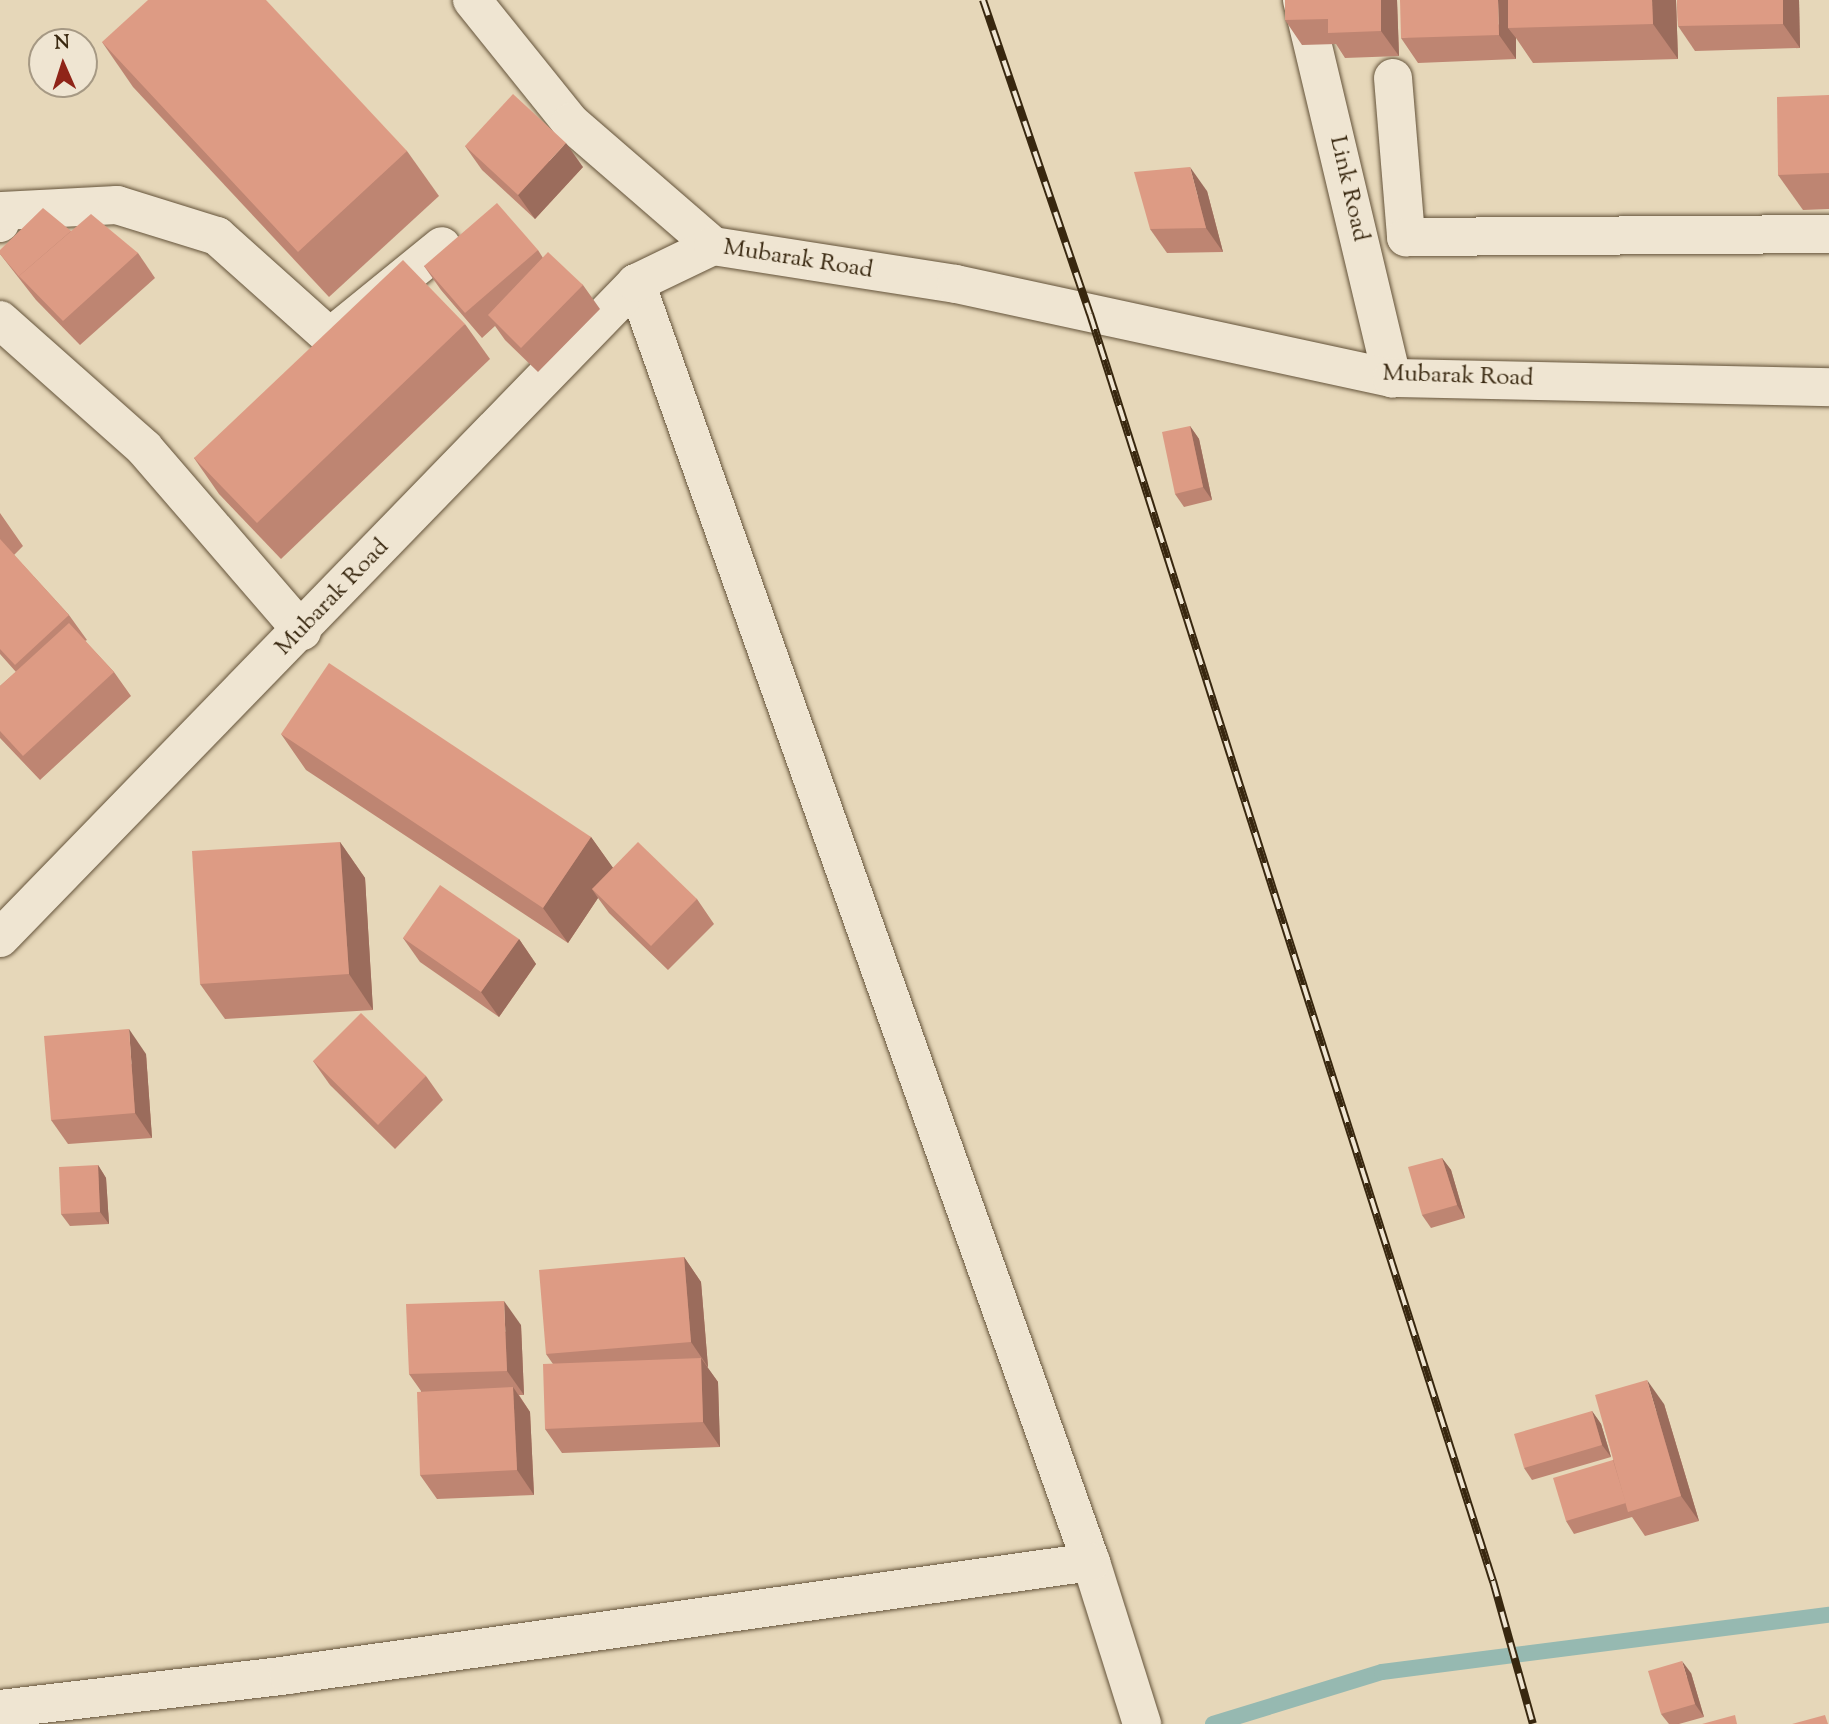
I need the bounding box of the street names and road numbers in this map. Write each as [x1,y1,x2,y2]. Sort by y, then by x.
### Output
street label: Link Road [1322,133,1374,245]
street label: Mubarak Road [721,234,875,286]
street label: Mubarak Road [1382,360,1534,394]
street label: Mubarak Road [270,534,396,662]

